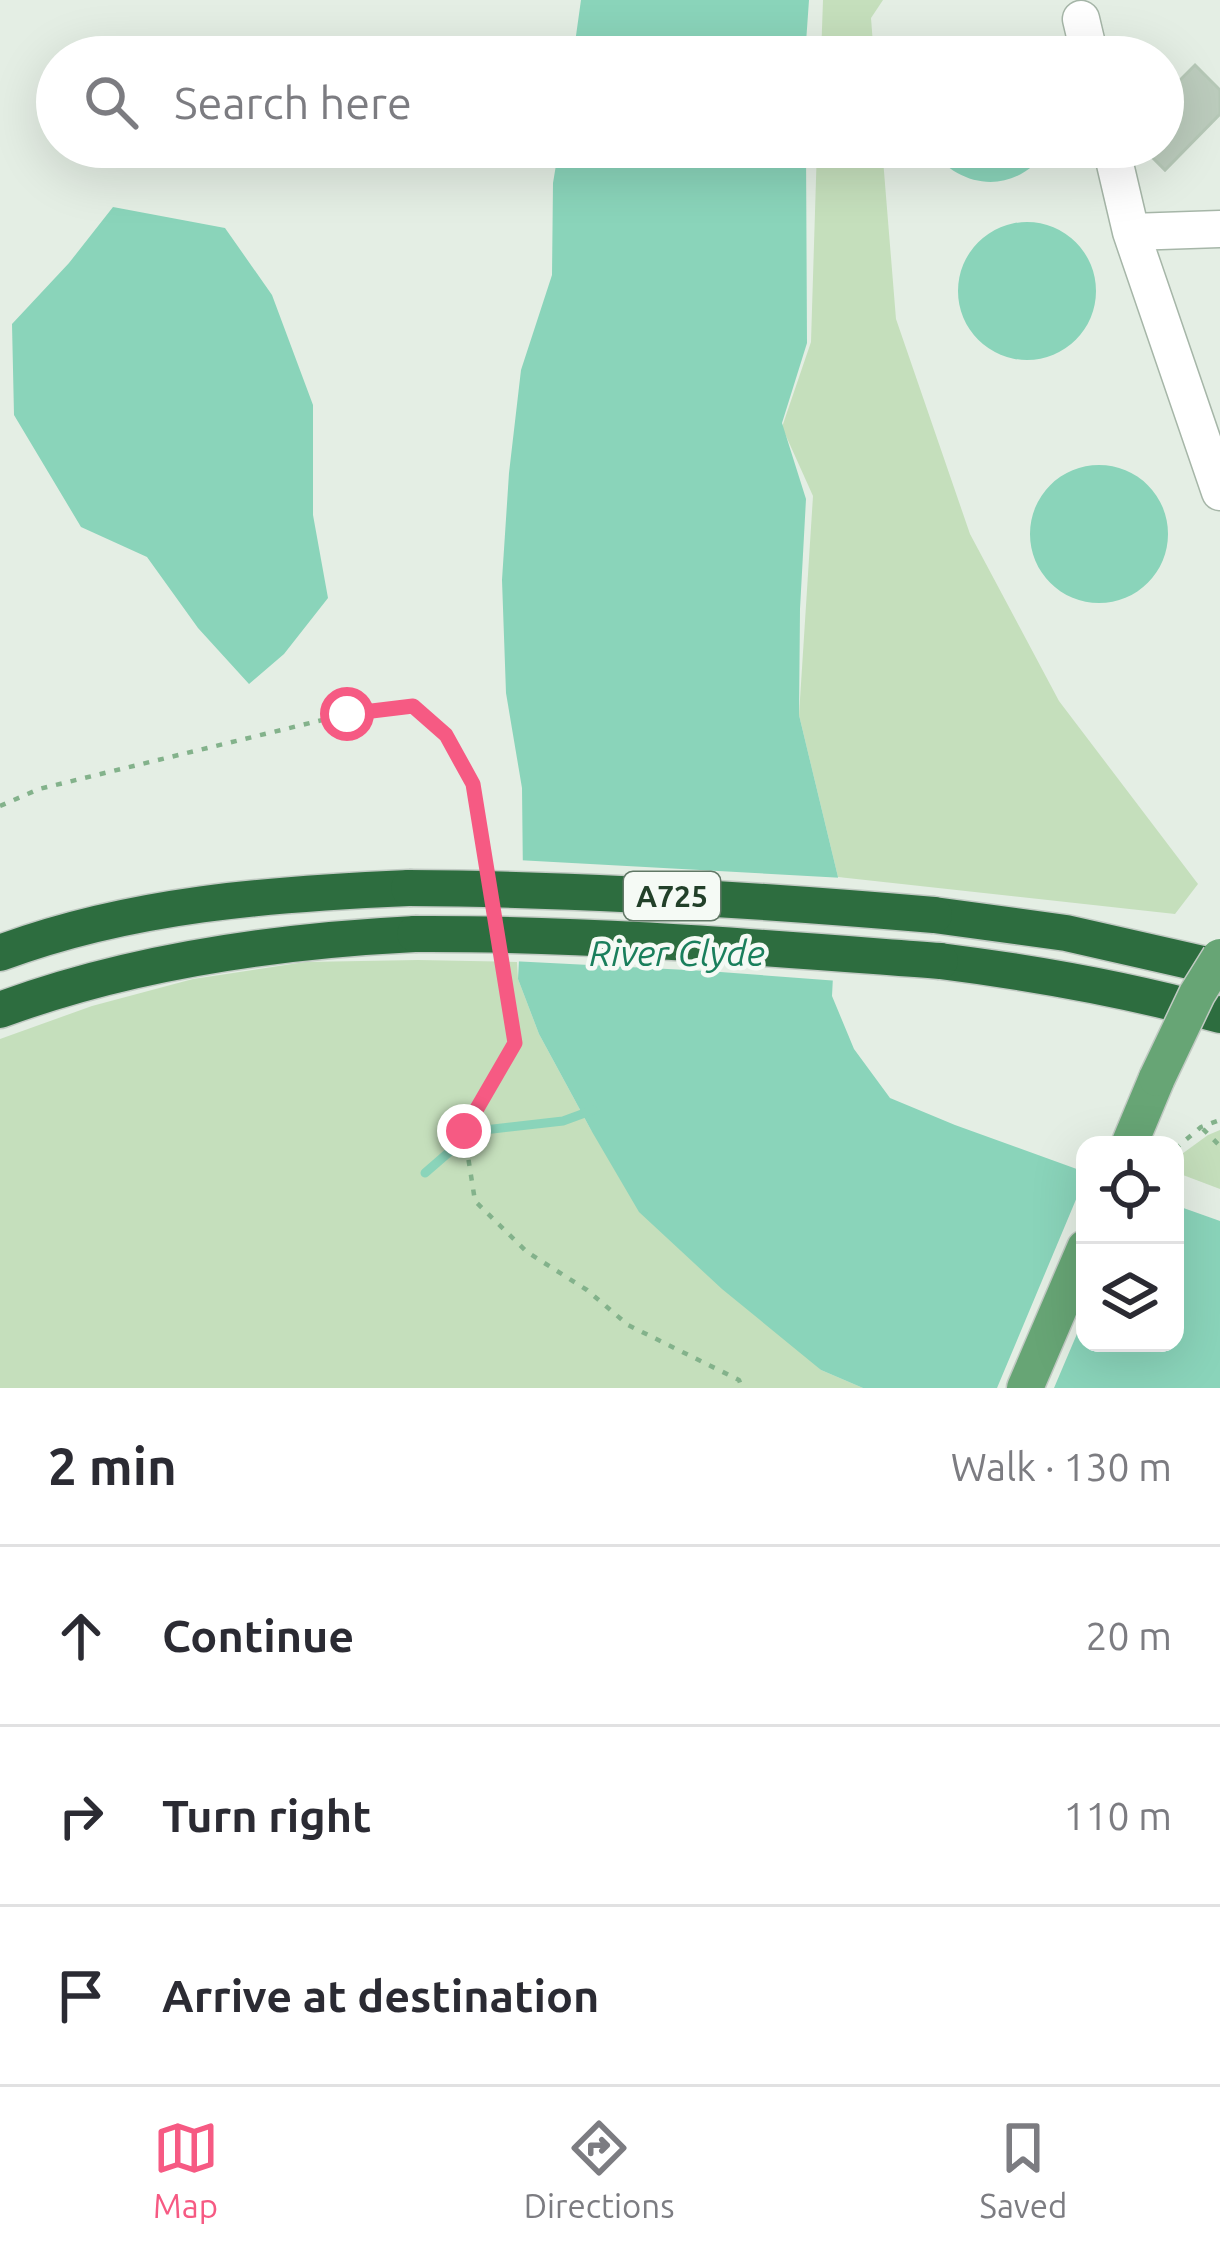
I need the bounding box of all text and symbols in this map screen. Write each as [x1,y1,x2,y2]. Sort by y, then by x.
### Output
search box [36,36,1184,168]
icon: search [78,69,144,135]
text: Search here [174,77,412,128]
route start [320,687,374,741]
road number: A725 [624,872,720,920]
water label: River Clyde [589,932,765,973]
route end [437,1104,491,1158]
map controls [1076,1136,1184,1352]
button: locate [1076,1136,1184,1244]
button: layers [1076,1244,1184,1352]
text: 2 min [48,1437,177,1495]
text: Walk · 130 m [951,1445,1172,1488]
icon: ahead [48,1603,114,1669]
text: Continue [162,1610,354,1661]
text: 20 m [1085,1614,1172,1657]
icon: right [48,1783,114,1849]
text: Turn right [162,1790,371,1841]
text: 110 m [1063,1794,1172,1837]
icon: arrive [48,1963,114,2029]
text: Arrive at destination [162,1970,599,2021]
tab: Map [153,2115,219,2224]
tab: Directions [524,2115,674,2224]
tab: Saved [980,2115,1067,2224]

